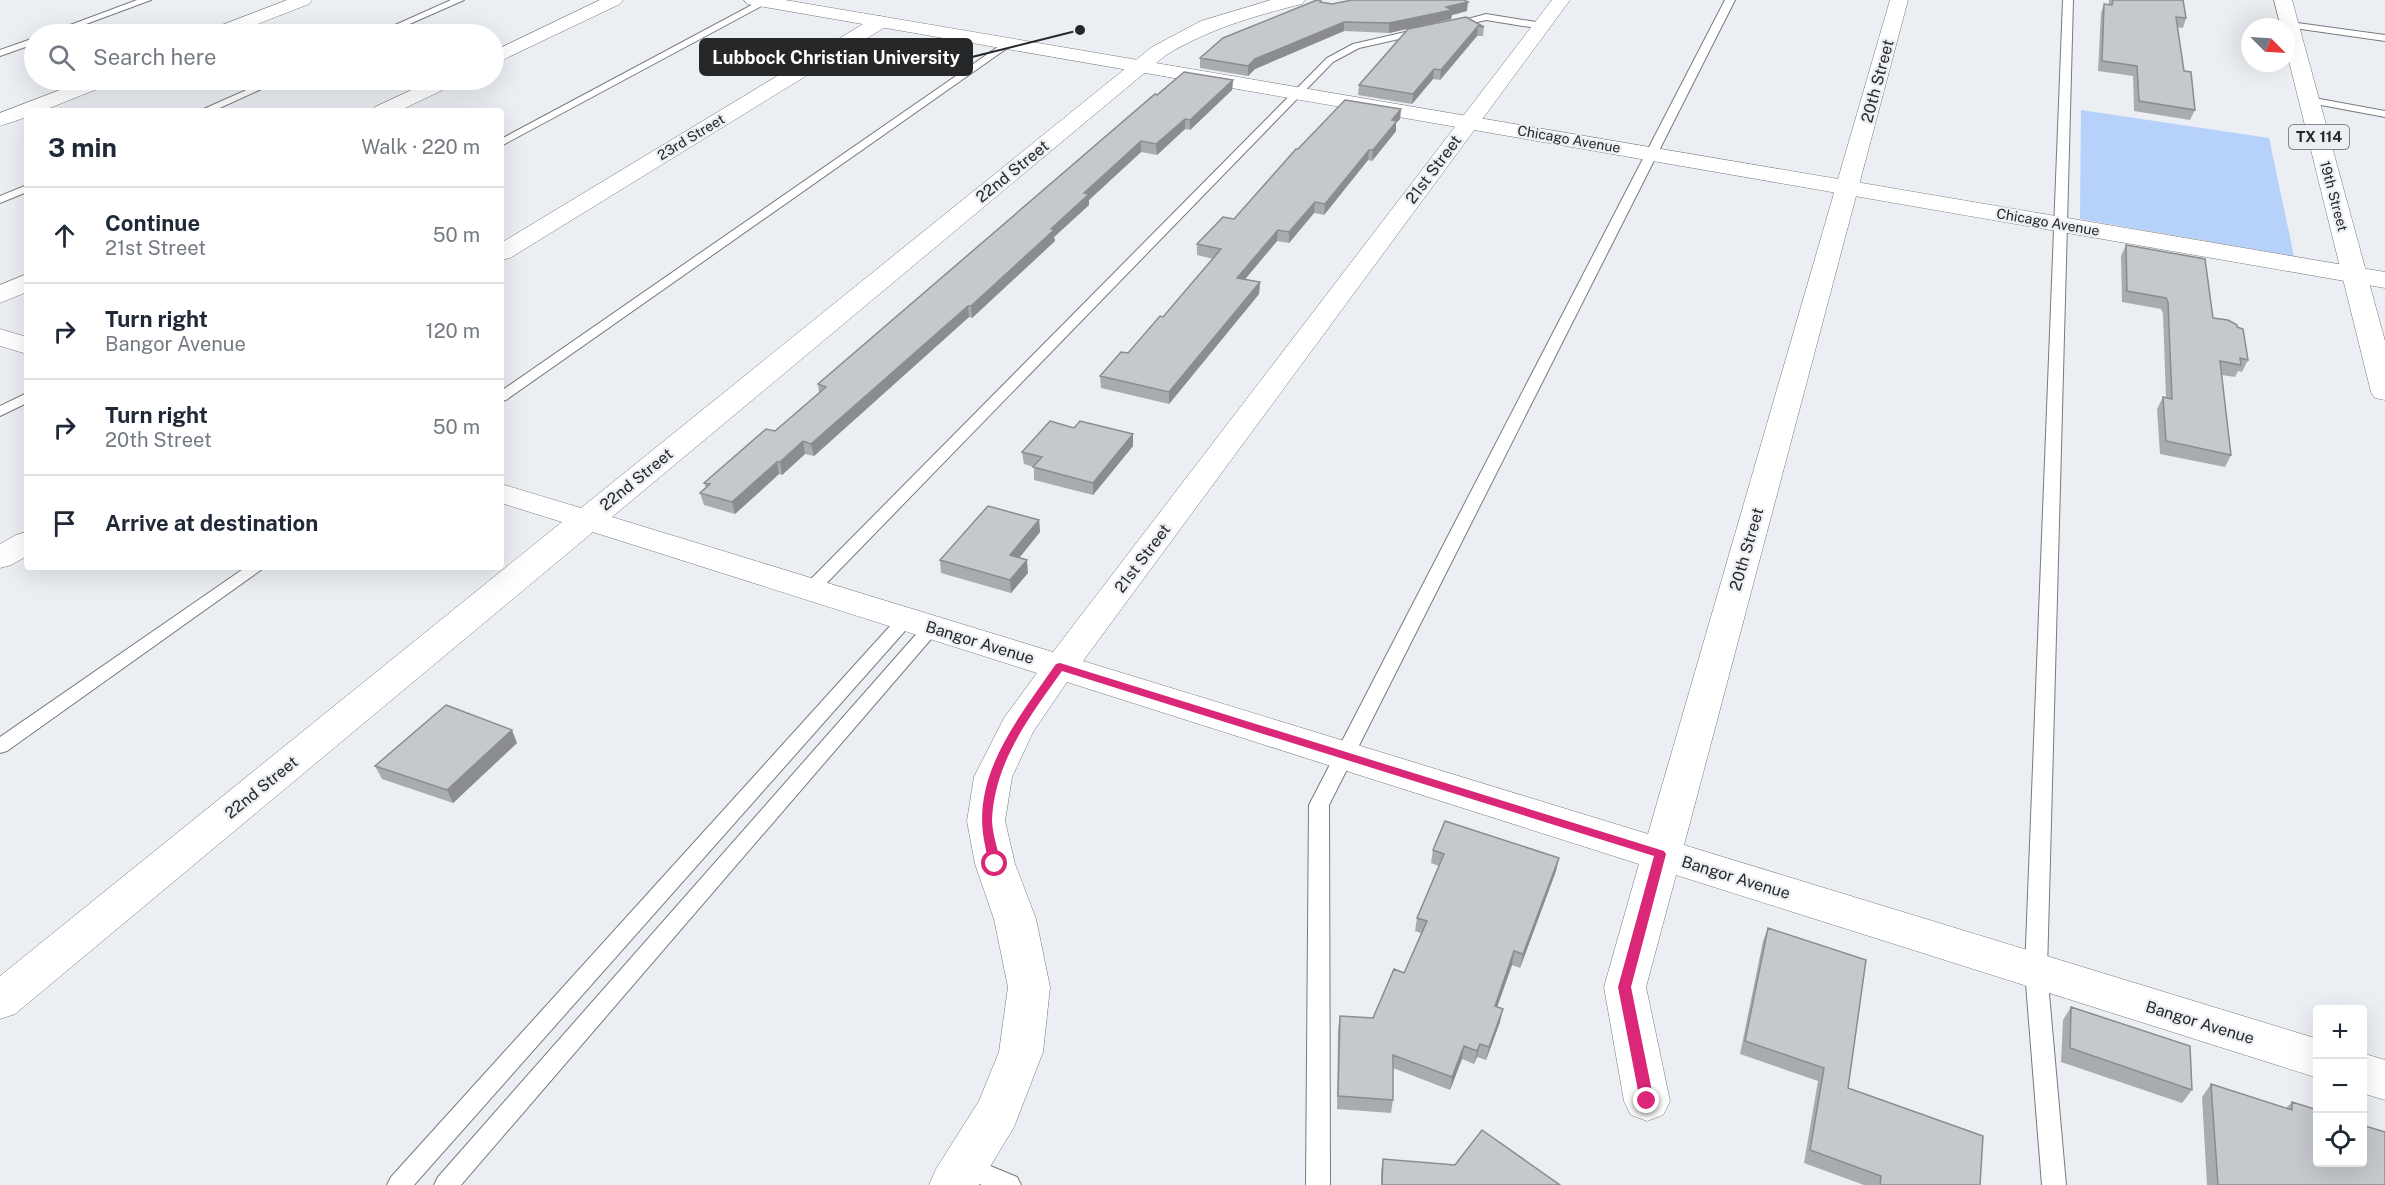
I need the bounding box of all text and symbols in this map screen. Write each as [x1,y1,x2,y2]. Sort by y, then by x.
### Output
north arrow [2241,18,2295,72]
search box [24,24,504,90]
street label: 20th Street [1857,37,1898,125]
callout: Lubbock Christian University [700,39,972,75]
icon: search [45,41,78,74]
text: Search here [93,44,217,70]
text: Lubbock Christian University [712,47,960,68]
street label: 23rd Street [655,111,727,163]
street label: Chicago Avenue [1516,122,1622,156]
road number: TX 114 [2289,125,2349,149]
street label: 21st Street [1401,131,1465,207]
text: 3 min [48,132,117,163]
text: Walk · 220 m [361,135,480,159]
street label: 22nd Street [972,136,1053,207]
street label: 19th Street [2317,159,2351,233]
street label: Chicago Avenue [1995,205,2101,239]
text: Continue [105,210,200,236]
icon: ahead [48,219,81,252]
text: 50 m [433,223,480,247]
text: 21st Street [105,236,206,260]
text: Turn right [105,306,208,332]
icon: right [48,315,81,348]
text: 120 m [426,319,480,343]
text: Bangor Avenue [105,332,246,356]
text: Turn right [105,402,208,428]
icon: right [48,411,81,444]
text: 50 m [433,415,480,439]
text: 20th Street [105,428,212,452]
street label: 22nd Street [596,444,677,515]
street label: 20th Street [1726,505,1767,593]
icon: arrive [48,507,81,540]
text: Arrive at destination [105,510,318,536]
street label: 21st Street [1110,520,1174,596]
street label: Bangor Avenue [923,617,1036,668]
street label: 22nd Street [221,752,302,823]
route start [981,850,1007,876]
street label: Bangor Avenue [1679,852,1792,903]
street label: Bangor Avenue [2143,997,2256,1048]
map controls [2313,1005,2367,1167]
button: + [2313,1005,2367,1059]
button: − [2313,1059,2367,1113]
route end [1633,1087,1659,1113]
button: locate [2313,1113,2367,1167]

